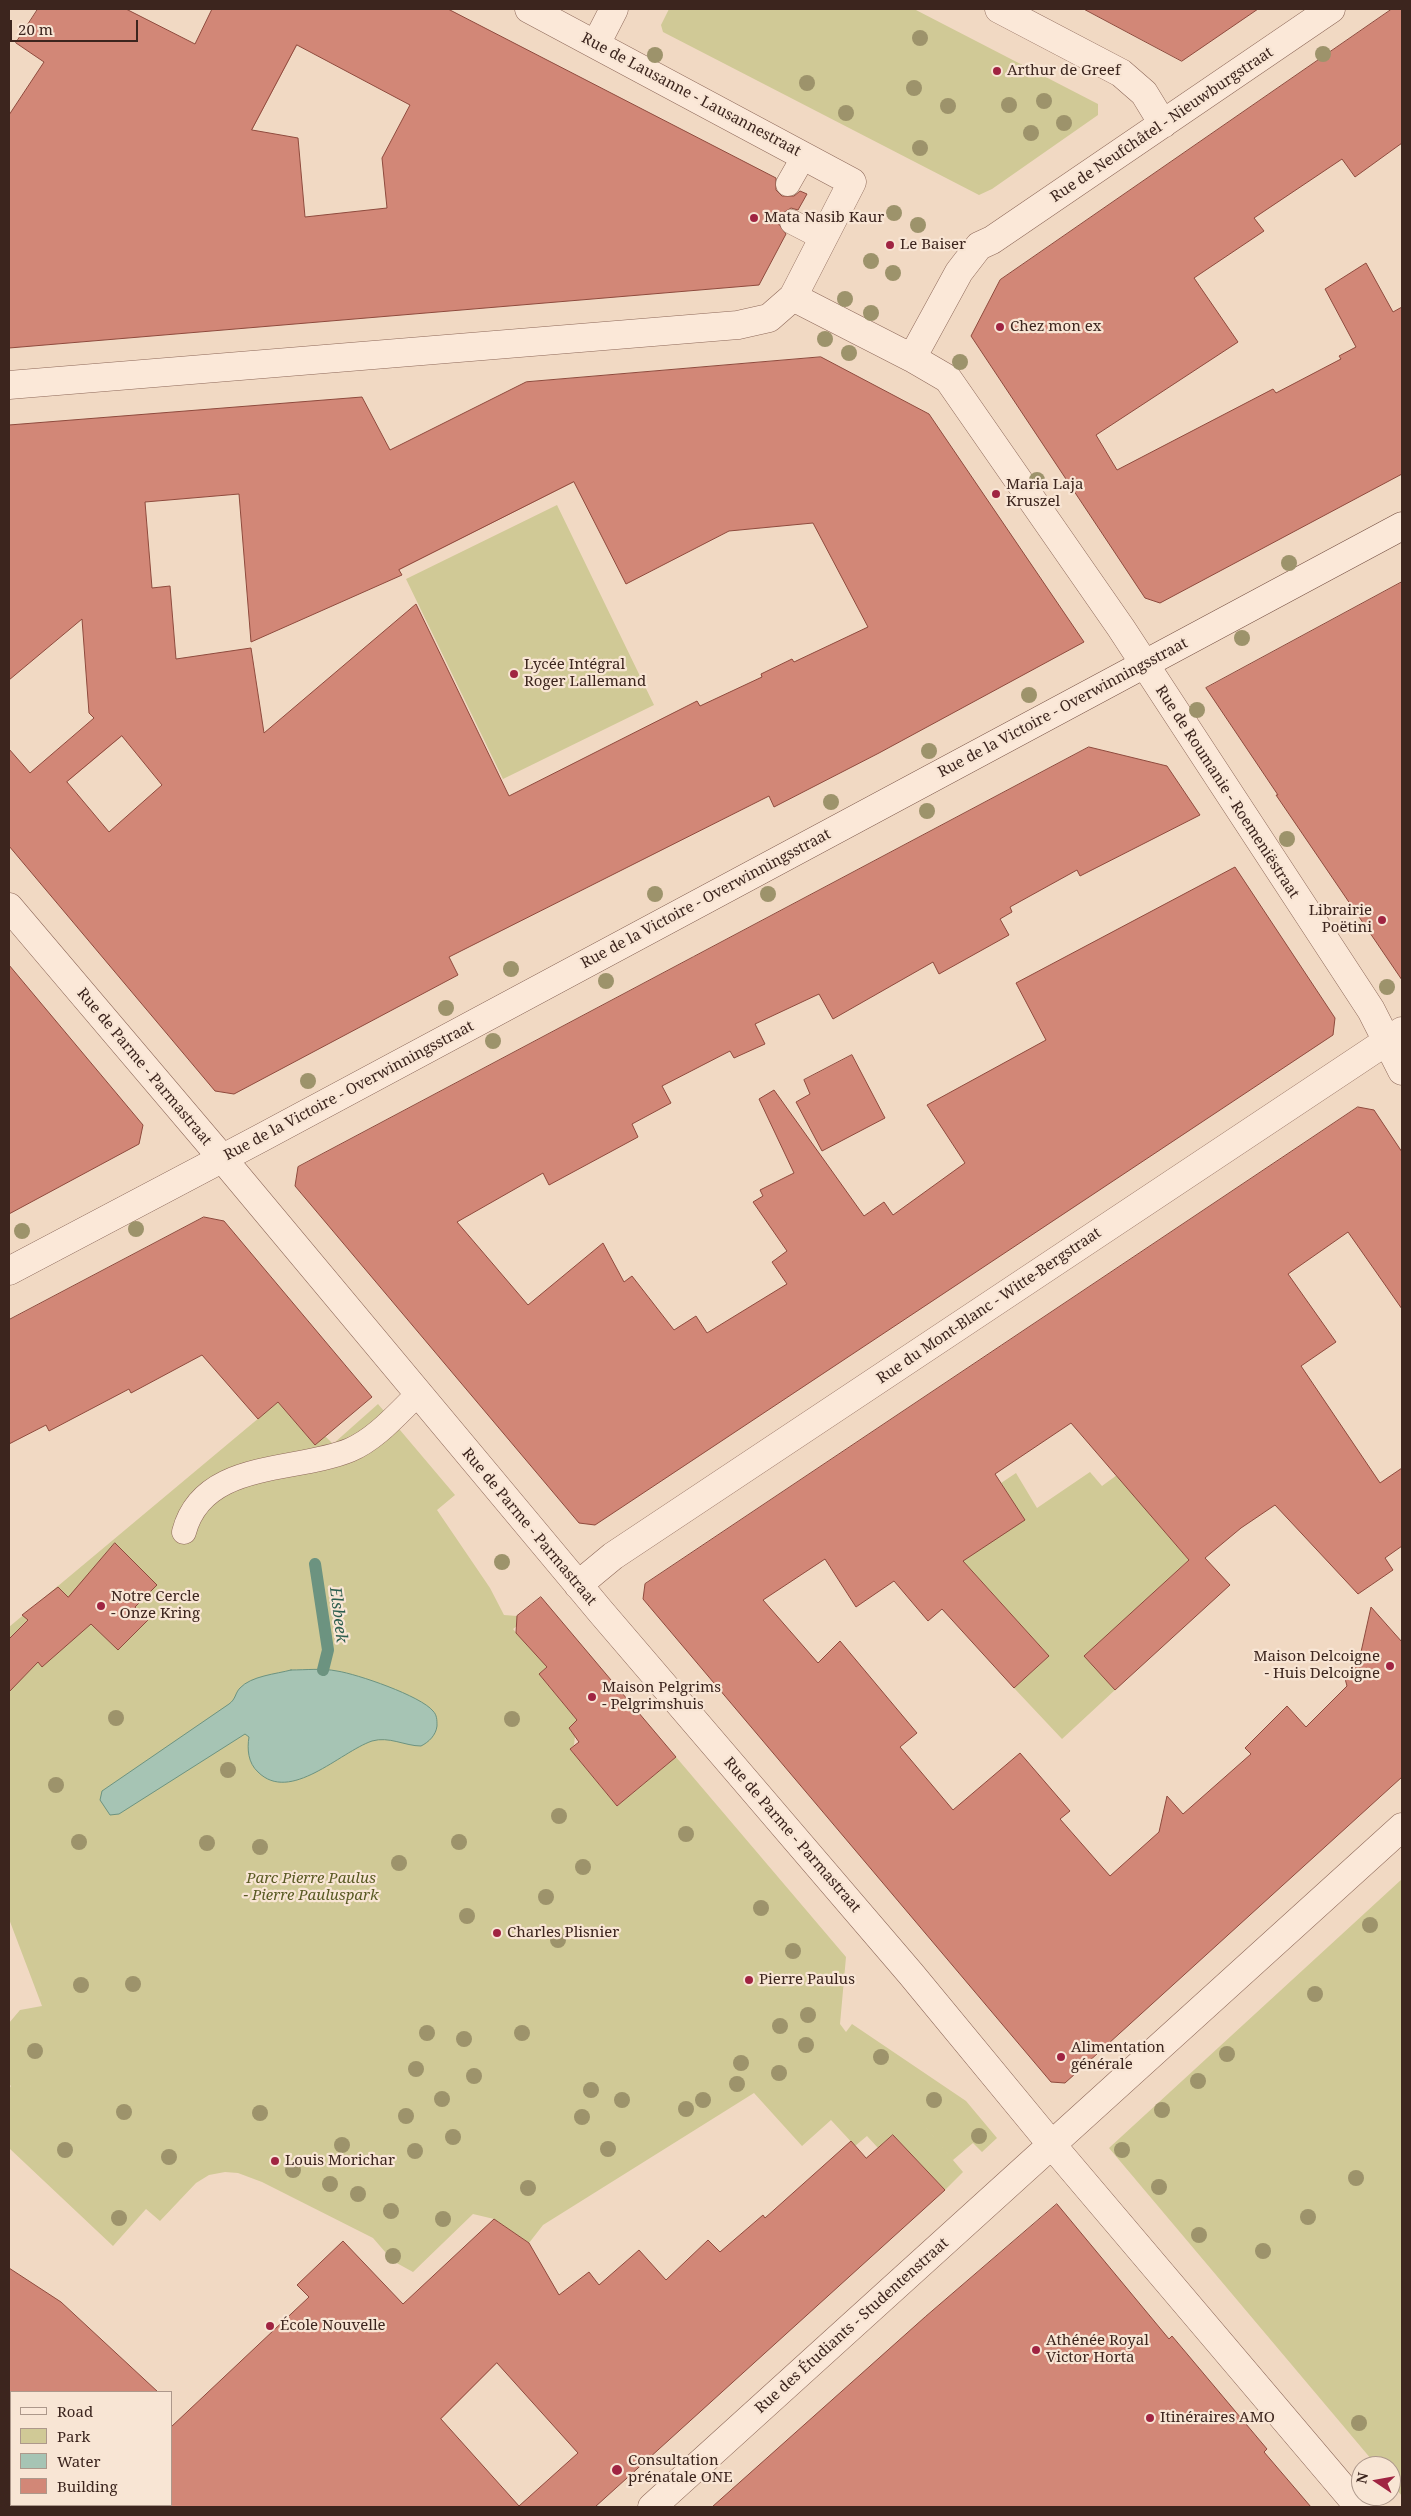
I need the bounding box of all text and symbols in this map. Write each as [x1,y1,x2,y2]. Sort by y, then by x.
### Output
scale bar [12,10,140,42]
text: 20 m [18,19,53,39]
street label: Rue de Lausanne - Lausannestraat [578,29,804,161]
street label: Rue de Neufchâtel - Nieuwburgstraat [1047,44,1277,206]
place label: Arthur de Greef [1007,62,1120,80]
marker: Arthur de Greef [991,65,1003,77]
place label: Mata Nasib Kaur [764,209,884,227]
marker: Mata Nasib Kaur [748,212,760,224]
place label: Le Baiser [900,236,966,254]
marker: Le Baiser [884,239,896,251]
place label: Chez mon ex [1010,318,1101,336]
marker: Chez mon ex [994,321,1006,333]
place label: Maria Laja Kruszel [1006,476,1083,511]
marker: Maria Laja Kruszel [990,488,1002,500]
street label: Rue de la Victoire - Overwinningsstraat [935,634,1191,782]
place label: Lycée Intégral Roger Lallemand [524,656,646,691]
marker: Lycée Intégral Roger Lallemand [508,668,520,680]
street label: Rue de Roumanie - Roemeniëstraat [1151,682,1303,902]
street label: Rue de la Victoire - Overwinningsstraat [578,825,834,973]
place label: Librairie Poëtini [1309,902,1372,937]
marker: Librairie Poëtini [1376,914,1388,926]
street label: Rue de Parme - Parmastraat [73,985,215,1149]
street label: Rue de la Victoire - Overwinningsstraat [221,1017,477,1165]
street label: Rue du Mont-Blanc - Witte-Bergstraat [874,1224,1104,1388]
street label: Rue de Parme - Parmastraat [458,1445,600,1609]
water label: Elsbeek [325,1586,351,1644]
place label: Notre Cercle - Onze Kring [111,1588,200,1623]
marker: Notre Cercle - Onze Kring [95,1600,107,1612]
place label: Maison Delcoigne - Huis Delcoigne [1254,1648,1380,1683]
marker: Maison Delcoigne - Huis Delcoigne [1384,1660,1396,1672]
place label: Maison Pelgrims - Pelgrimshuis [602,1679,721,1714]
marker: Maison Pelgrims - Pelgrimshuis [586,1691,598,1703]
street label: Rue de Parme - Parmastraat [720,1754,864,1916]
park label: Parc Pierre Paulus - Pierre Pauluspark [243,1870,379,1905]
place label: Charles Plisnier [507,1924,619,1942]
marker: Charles Plisnier [491,1927,503,1939]
place label: Pierre Paulus [759,1971,855,1989]
marker: Pierre Paulus [743,1974,755,1986]
place label: Alimentation générale [1071,2039,1165,2074]
marker: Alimentation générale [1055,2051,1067,2063]
place label: Louis Morichar [285,2152,395,2170]
marker: Louis Morichar [269,2155,281,2167]
street label: Rue des Étudiants - Studentenstraat [752,2234,952,2418]
place label: École Nouvelle [280,2317,386,2335]
marker: École Nouvelle [264,2320,276,2332]
place label: Athénée Royal Victor Horta [1046,2332,1149,2367]
marker: Athénée Royal Victor Horta [1030,2344,1042,2356]
legend [10,2391,172,2506]
text: Road [57,2401,93,2421]
place label: Itinéraires AMO [1160,2409,1275,2427]
marker: Itinéraires AMO [1144,2412,1156,2424]
text: Park [57,2426,90,2446]
text: Water [57,2451,100,2471]
place label: Consultation prénatale ONE [628,2452,733,2487]
north arrow [1351,2456,1401,2506]
marker: Consultation prénatale ONE [610,2463,624,2477]
text: N [1351,2471,1372,2485]
text: Building [57,2476,118,2496]

